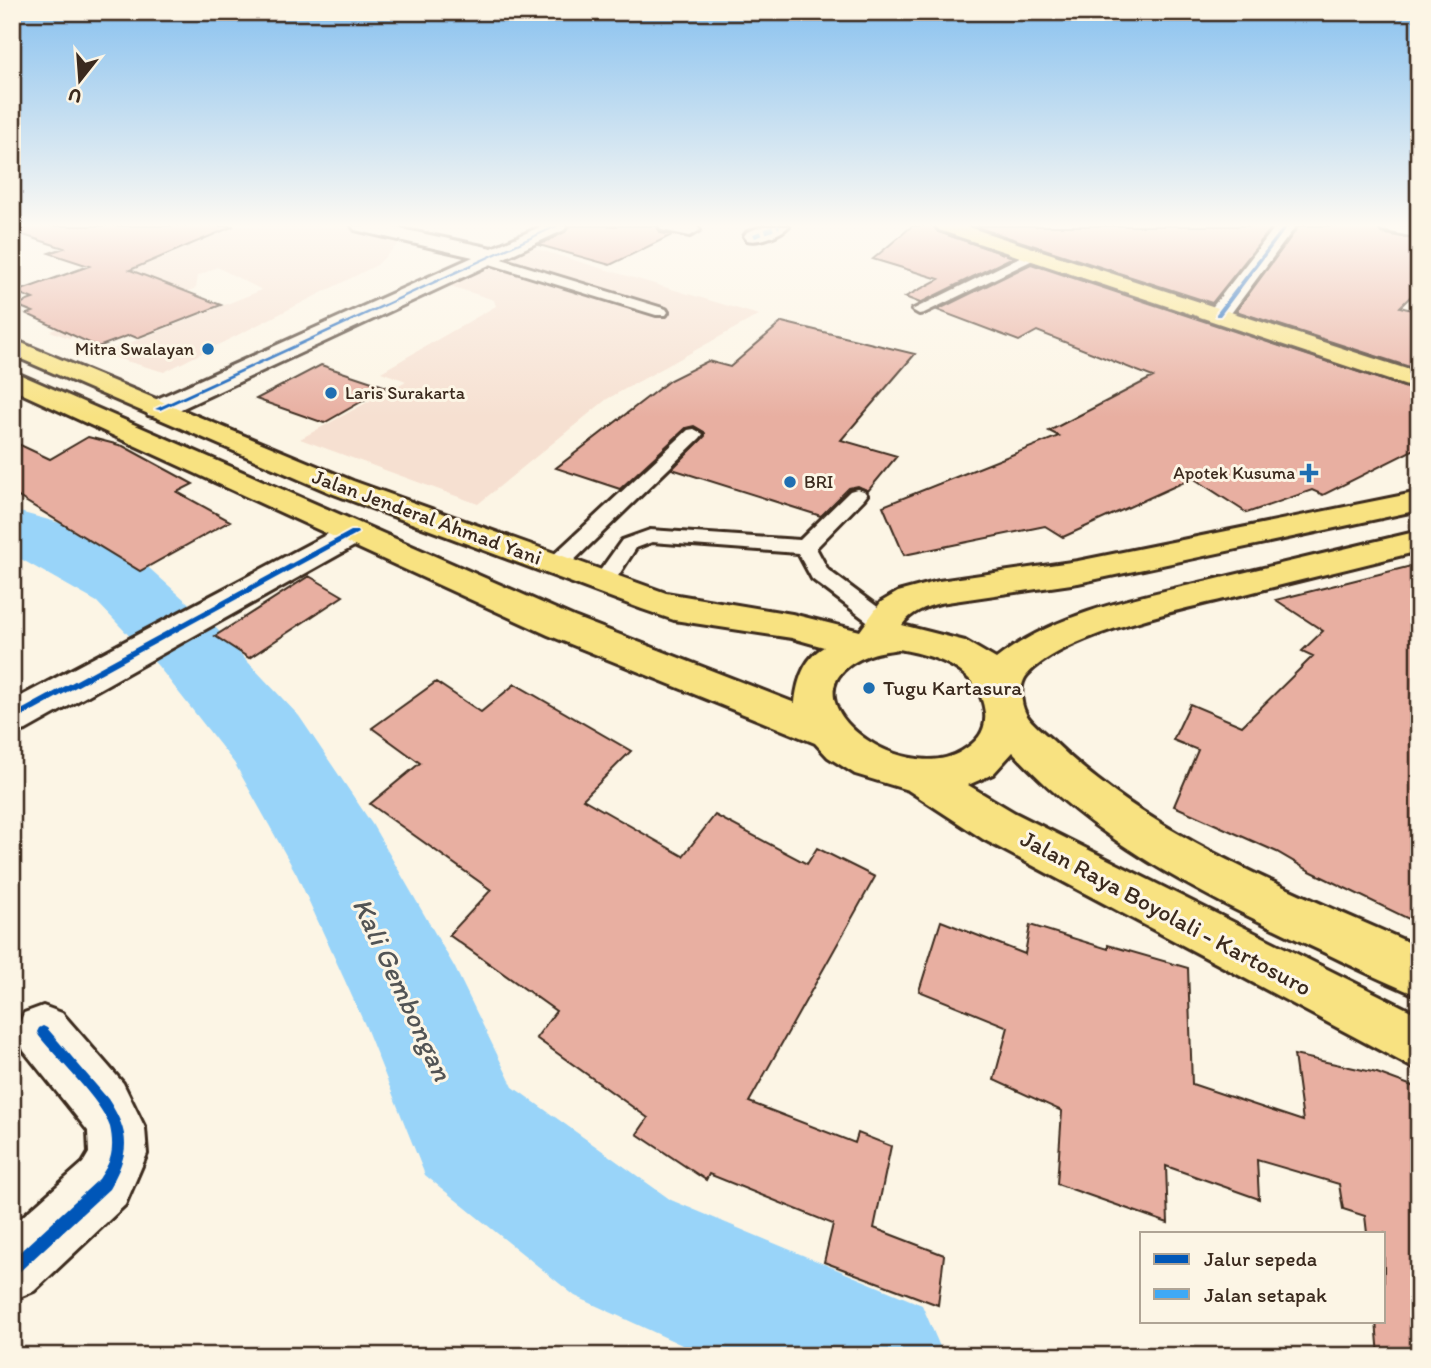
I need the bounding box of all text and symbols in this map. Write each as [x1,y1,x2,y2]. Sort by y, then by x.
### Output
north arrow [46,46,116,116]
text: U [66,83,85,109]
place label: Mitra Swalayan [75,338,194,360]
marker: Mitra Swalayan [200,341,216,357]
place label: Laris Surakarta [345,382,466,404]
marker: Laris Surakarta [323,385,339,401]
place label: Apotek Kusuma [1173,462,1295,484]
street label: Jalan Jenderal Ahmad Yani [309,463,545,570]
marker: Apotek Kusuma [1301,465,1317,481]
place label: BRI [804,471,834,493]
marker: BRI [782,474,798,490]
place label: Tugu Kartasura [883,675,1022,700]
marker: Tugu Kartasura [861,680,877,696]
street label: Jalan Raya Boyolali - Kartosuro [1016,823,1317,1002]
water label: Kali Gembongan [346,892,461,1087]
legend [1140,1232,1386,1322]
text: Jalur sepeda [1204,1246,1317,1271]
text: Jalan setapak [1204,1282,1327,1307]

